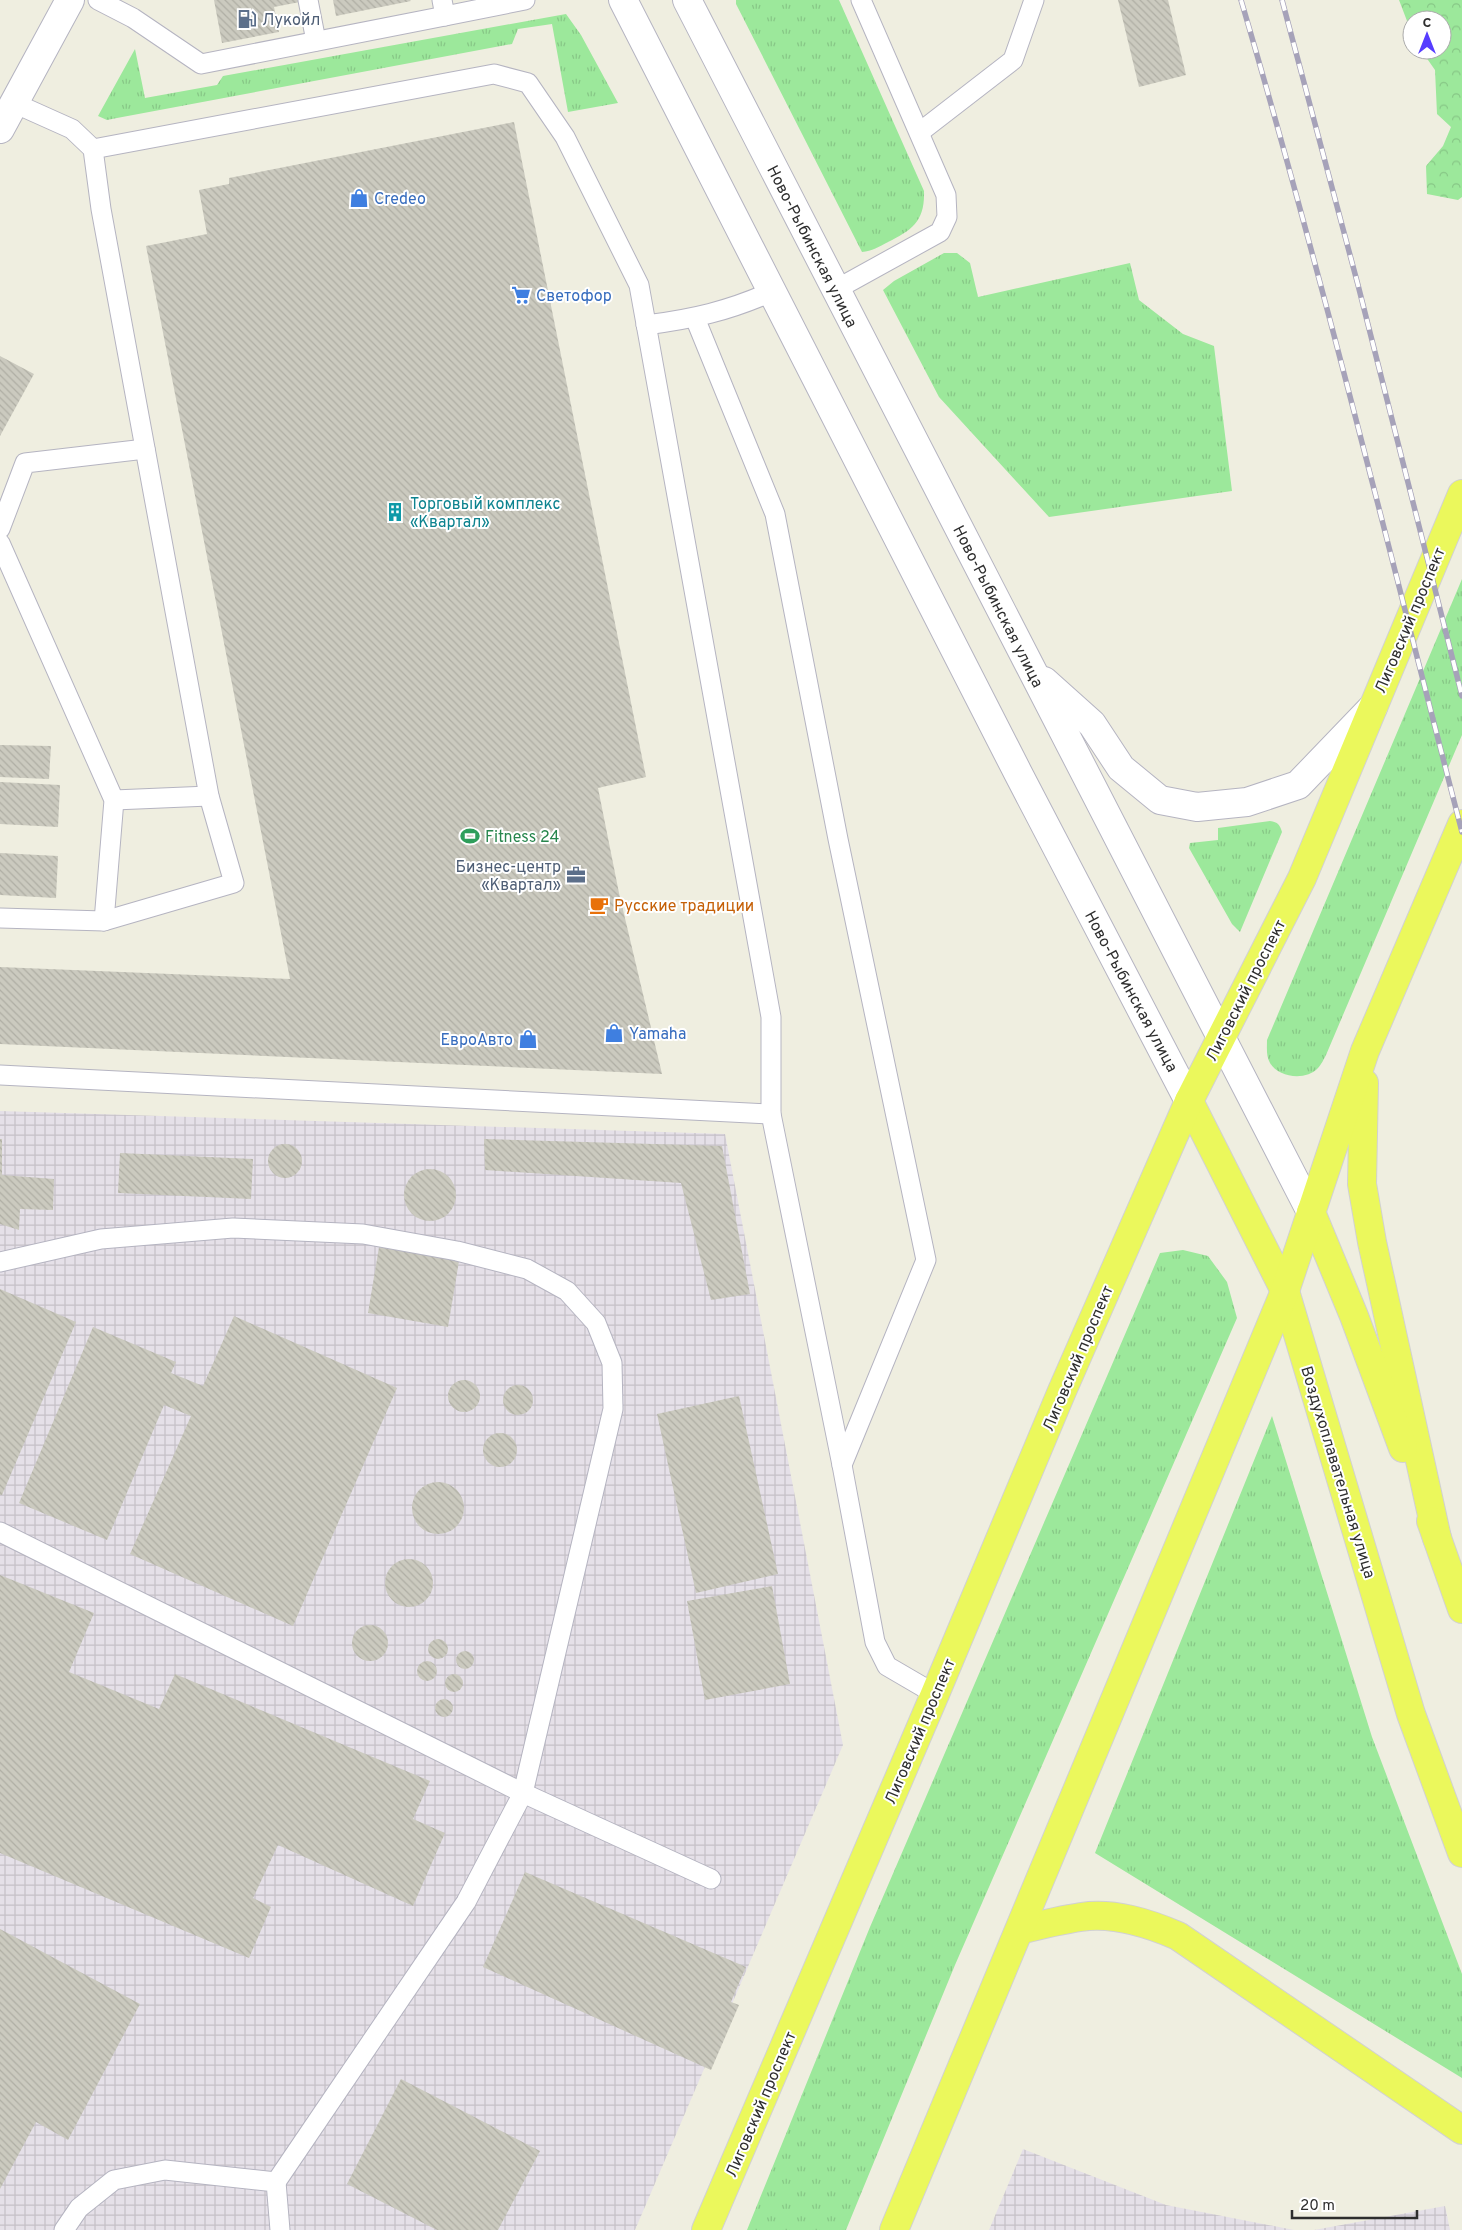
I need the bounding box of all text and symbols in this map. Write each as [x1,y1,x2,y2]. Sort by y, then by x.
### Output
fuel station icon: Лукойл [236,8,258,30]
north arrow [1402,10,1452,60]
place label: Лукойл [262,11,320,31]
text: С [1423,15,1432,32]
street label: Ново-Рыбинская улица [762,162,861,332]
shop icon: Credeo [348,187,370,209]
place label: Credeo [374,190,426,210]
supermarket icon: Светофор [510,284,532,306]
place label: Светофор [536,287,612,307]
place label: Торговый комплекс «Квартал» [410,495,560,533]
building icon: Торговый комплекс «Квартал» [384,501,406,523]
street label: Ново-Рыбинская улица [948,522,1047,692]
street label: Лиговский проспект [1371,545,1451,697]
sports icon: Fitness 24 [459,825,481,847]
place label: Fitness 24 [485,828,560,848]
place label: Бизнес-центр «Квартал» [455,858,561,896]
office icon: Бизнес-центр «Квартал» [565,864,587,886]
cafe icon: Русские традиции [588,894,610,916]
place label: Русские традиции [614,897,754,917]
street label: Ново-Рыбинская улица [1079,908,1181,1076]
street label: Лиговский проспект [1202,917,1291,1065]
shop icon: Yamaha [603,1022,625,1044]
place label: Yamaha [629,1025,686,1045]
shop icon: ЕвроАвто [517,1028,539,1050]
place label: ЕвроАвто [440,1031,513,1051]
street label: Лиговский проспект [1039,1283,1119,1435]
street label: Воздухоплавательная улица [1295,1364,1379,1581]
street label: Лиговский проспект [881,1656,961,1808]
street label: Лиговский проспект [722,2029,802,2181]
scale bar [1292,2188,1417,2220]
text: 20 m [1300,2197,1335,2216]

